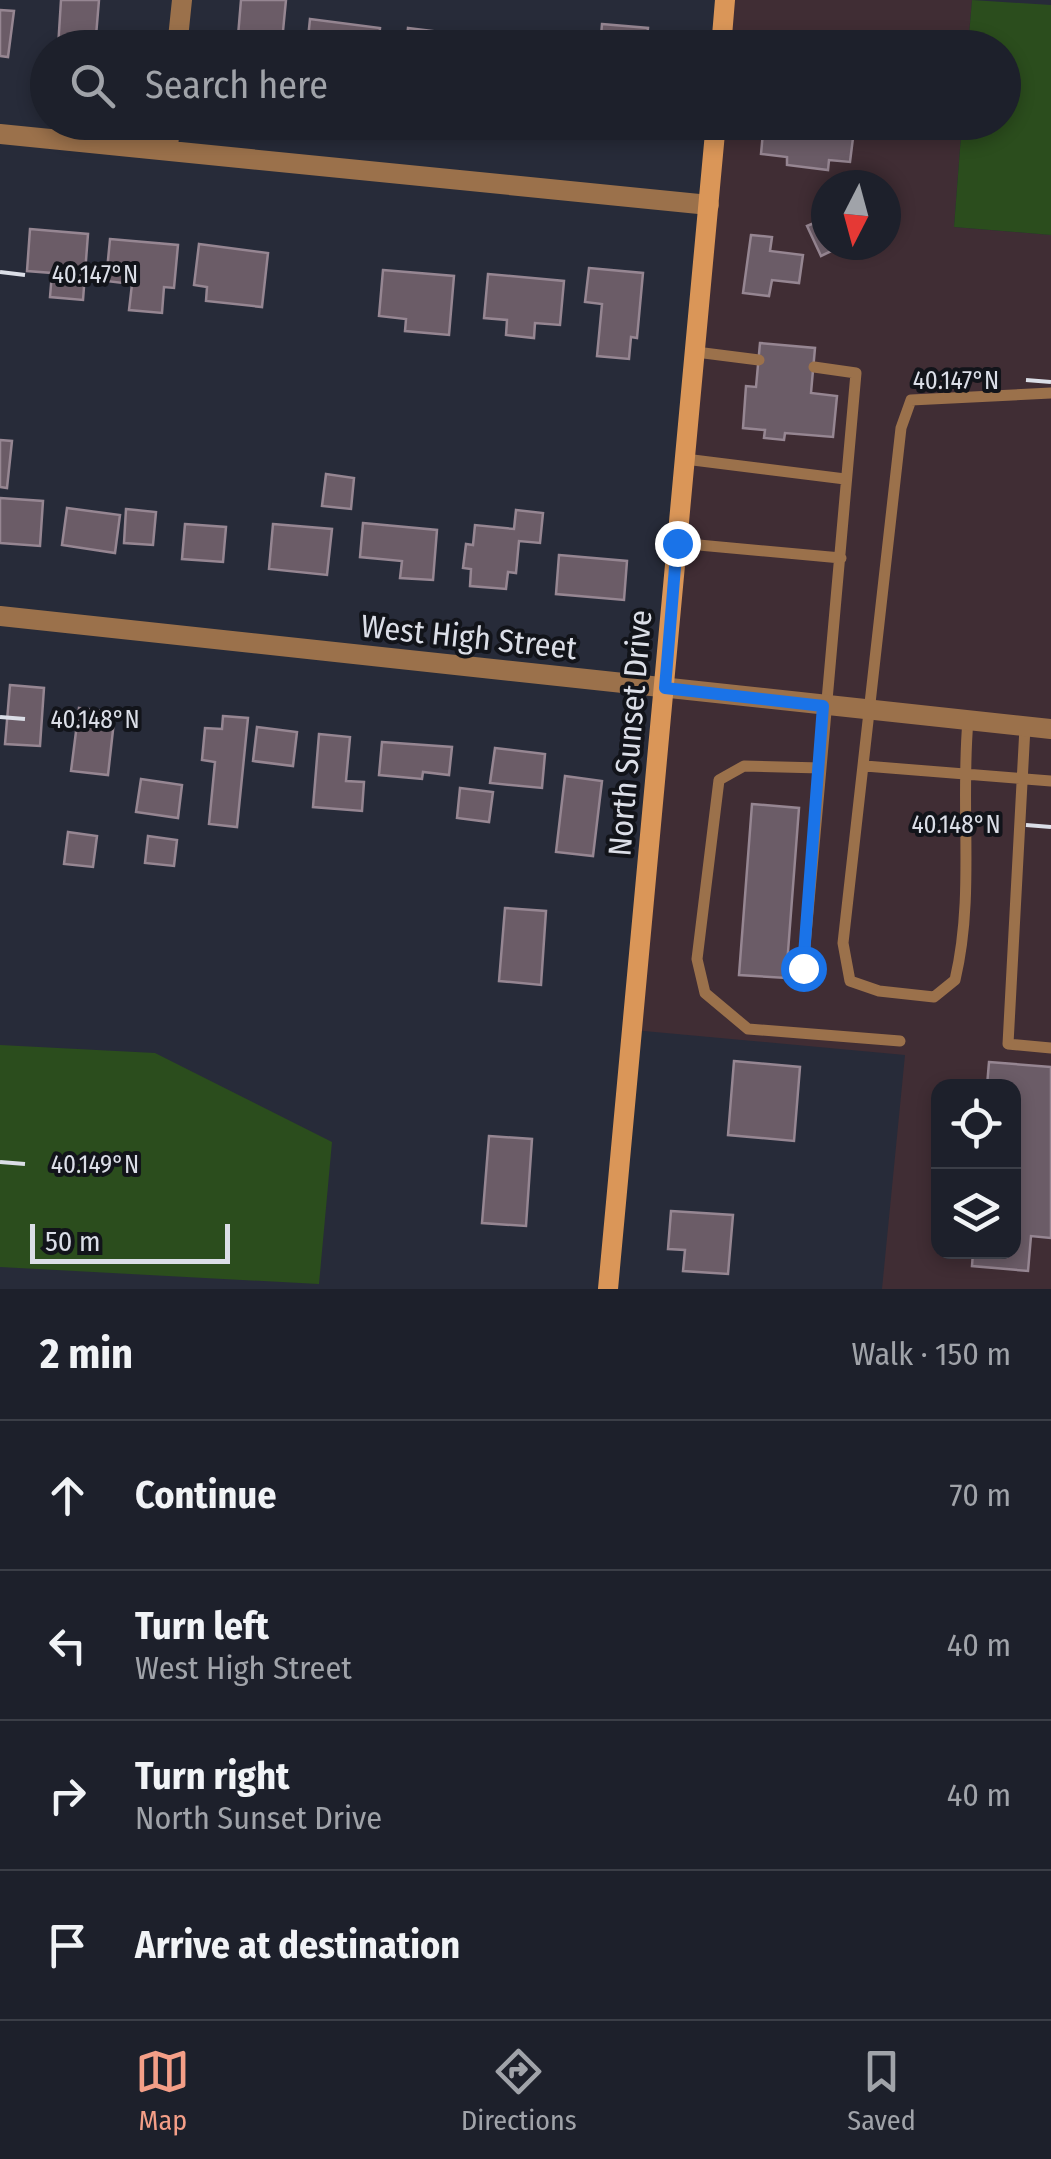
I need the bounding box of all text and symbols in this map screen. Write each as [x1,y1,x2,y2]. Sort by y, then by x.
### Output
search box [30,30,1021,140]
icon: search [65,58,120,113]
text: Search here [145,62,328,108]
north arrow [811,170,901,260]
text: 40.147°N [52,260,138,290]
text: 40.147°N [913,366,999,396]
route end [655,521,701,567]
street label: West High Street [359,607,579,667]
street label: North Sunset Drive [600,608,660,858]
text: 40.148°N [50,705,140,735]
text: 40.148°N [911,810,1001,840]
route start [781,946,827,992]
map controls [931,1079,1021,1259]
button: locate [931,1079,1021,1169]
text: 40.149°N [51,1150,139,1180]
button: layers [931,1169,1021,1259]
scale bar [30,1219,230,1264]
text: 50 m [45,1225,101,1258]
text: 2 min [40,1329,133,1379]
text: Walk · 150 m [851,1335,1011,1373]
icon: ahead [40,1468,95,1523]
text: Continue [135,1472,276,1518]
text: 70 m [950,1476,1011,1514]
text: Turn left [135,1603,269,1649]
icon: left [40,1618,95,1673]
text: 40 m [947,1626,1011,1664]
text: West High Street [135,1649,352,1687]
text: Turn right [135,1753,289,1799]
icon: right [40,1768,95,1823]
text: 40 m [947,1776,1011,1814]
text: North Sunset Drive [135,1799,382,1837]
icon: arrive [40,1918,95,1973]
text: Arrive at destination [135,1922,460,1968]
tab: Map [135,2044,190,2137]
tab: Directions [461,2044,577,2137]
tab: Saved [847,2044,916,2137]

